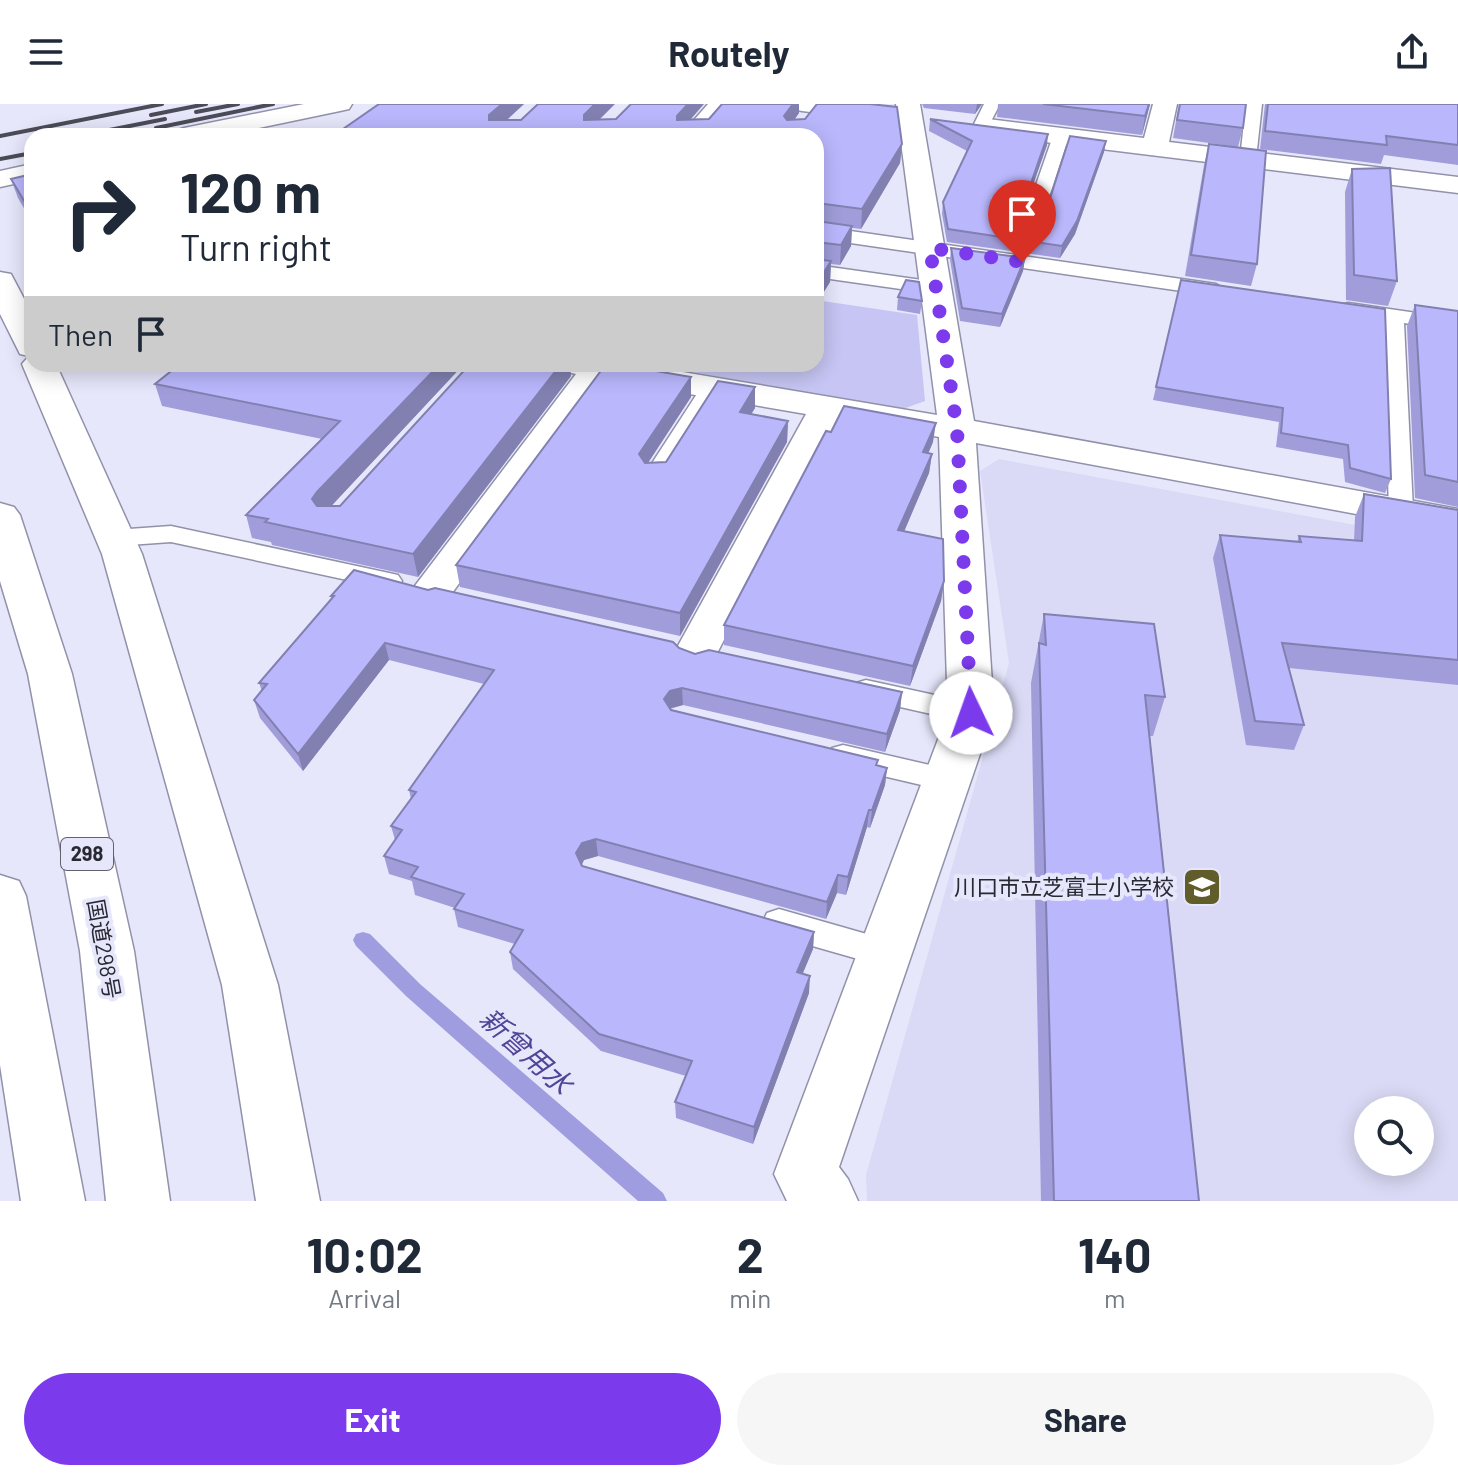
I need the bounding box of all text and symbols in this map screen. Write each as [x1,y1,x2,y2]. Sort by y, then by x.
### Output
icon: menu [24,30,68,74]
icon: share [1390,30,1434,74]
text: Routely [668,31,790,74]
text: 120 m [180,157,321,224]
icon: right [48,160,152,264]
pin [988,180,1056,262]
icon: arrive [1000,192,1044,236]
text: Turn right [180,225,332,268]
icon: arrive [129,312,173,356]
text: Then [48,316,113,352]
position arrow [929,671,1013,755]
road number: 298 [61,838,113,870]
school or university icon: 川口市立芝富士小学校 [1181,866,1223,908]
place label: 川口市立芝富士小学校 [954,873,1174,899]
street label: 国道298号 [83,897,127,1001]
water label: 新曾用水 [474,1000,582,1102]
map controls [1354,1096,1434,1176]
button: search [1354,1096,1434,1176]
text: 10:02 [307,1225,423,1283]
text: 2 [737,1225,764,1283]
text: 140 [1078,1225,1151,1283]
text: Arrival [328,1282,401,1313]
text: min [729,1282,771,1313]
text: m [1104,1282,1125,1313]
button: Exit [24,1373,721,1465]
button: Share [737,1373,1434,1465]

